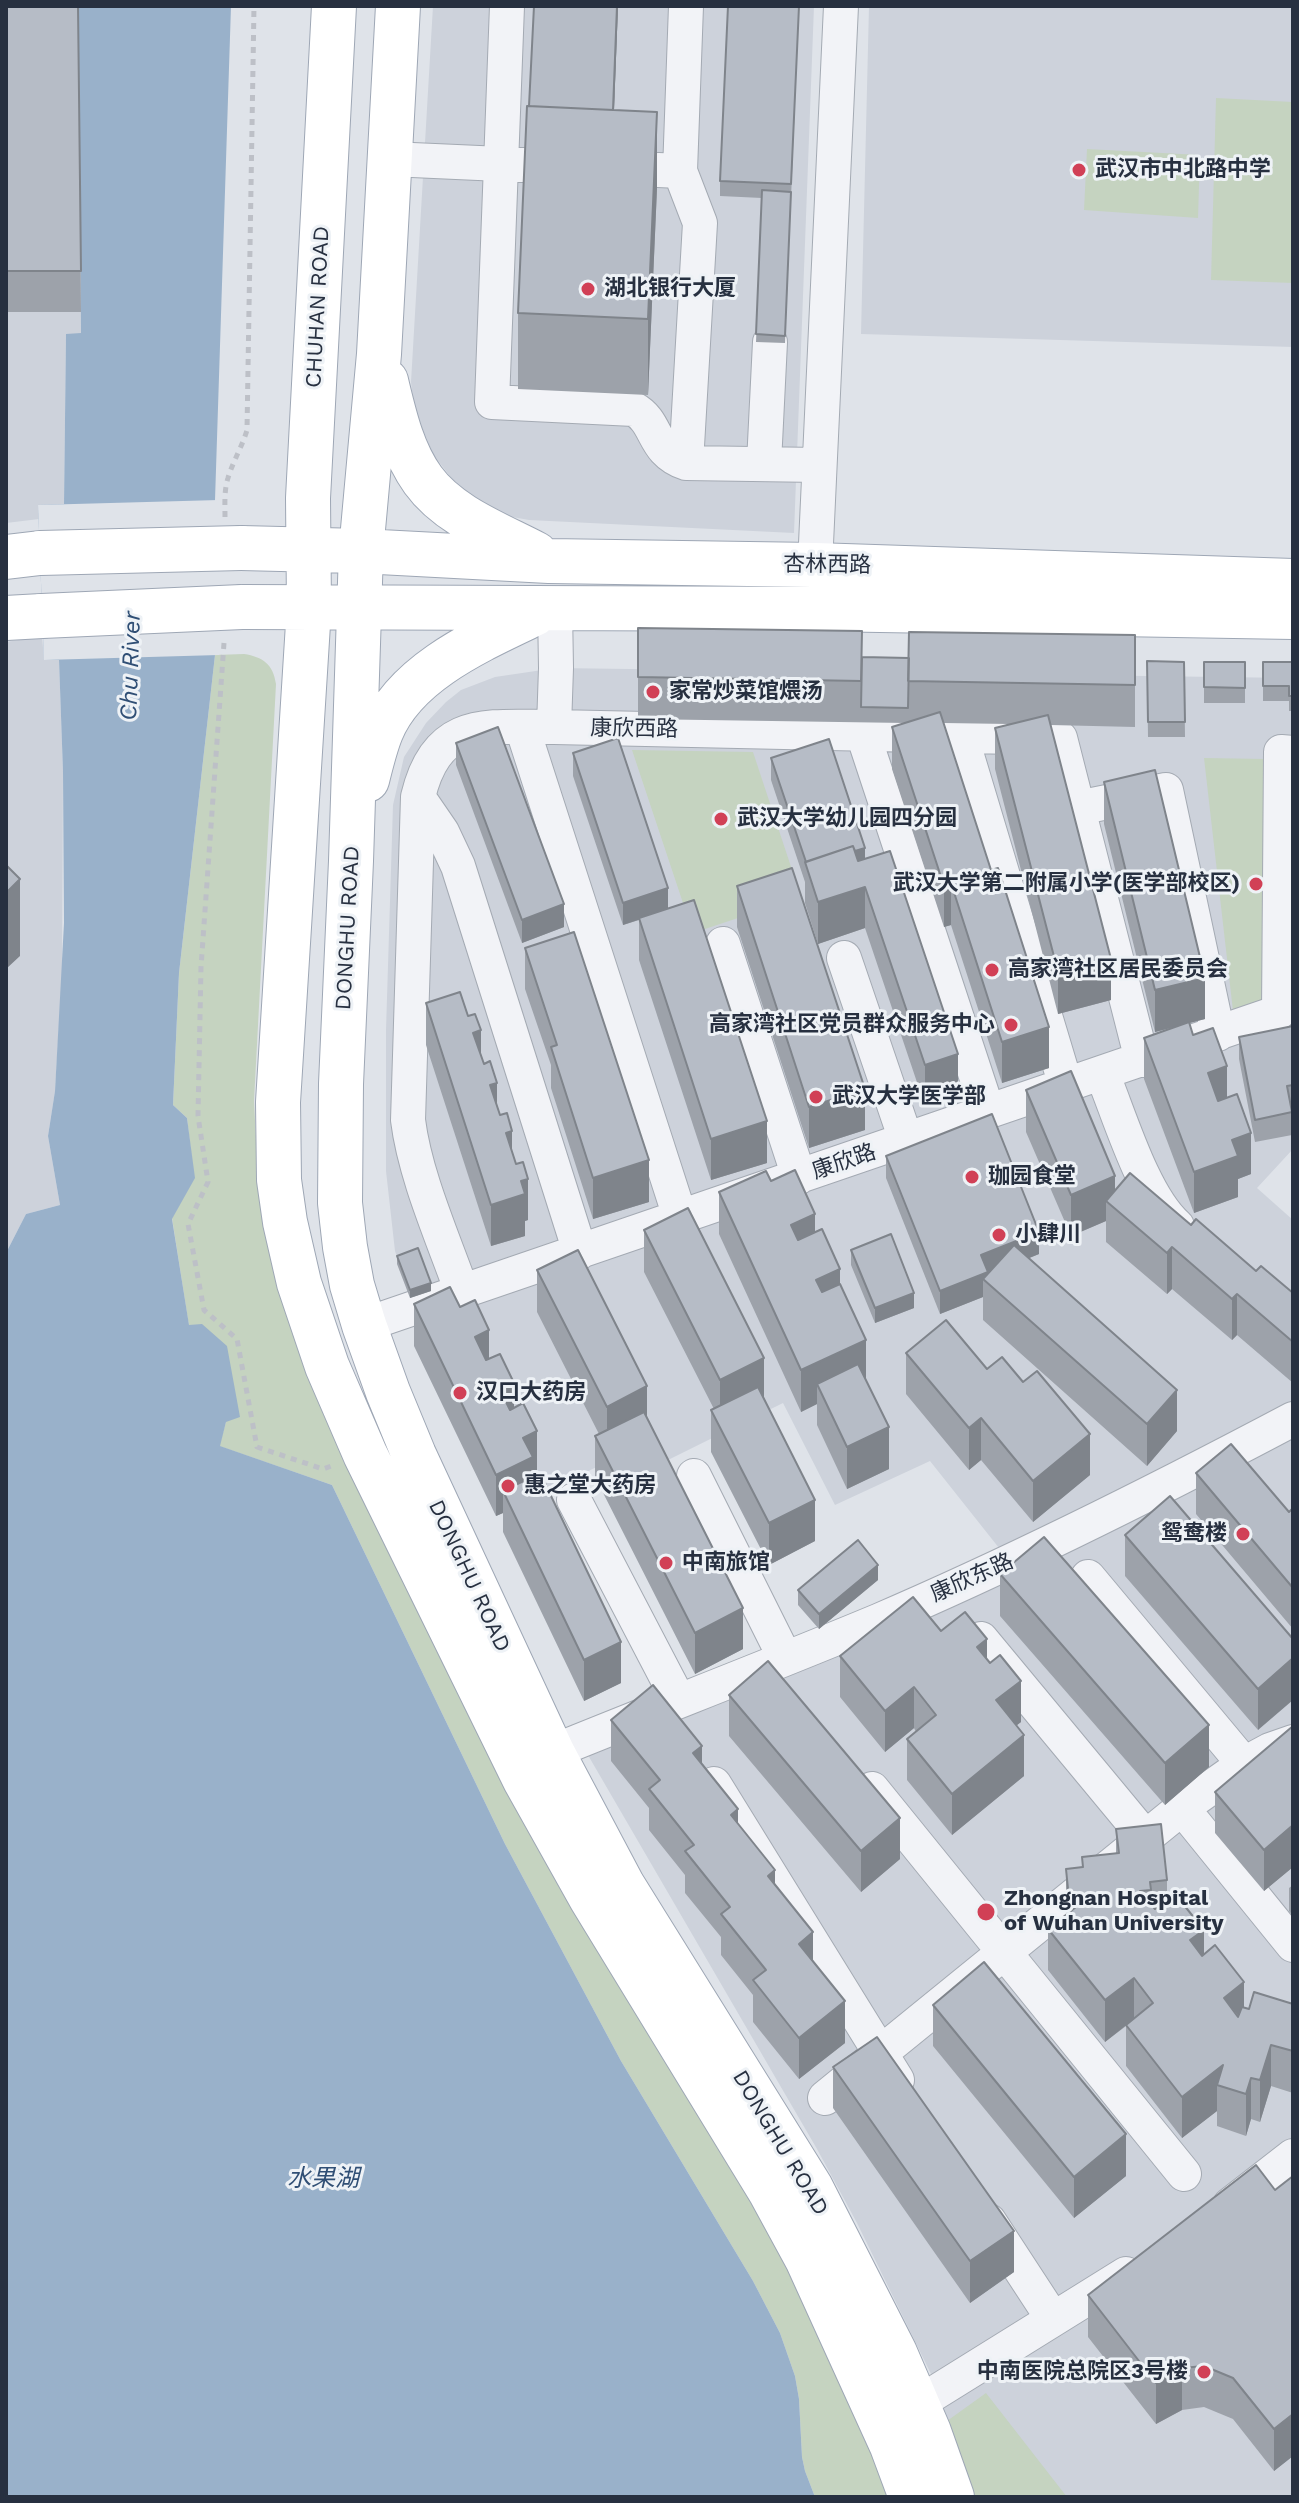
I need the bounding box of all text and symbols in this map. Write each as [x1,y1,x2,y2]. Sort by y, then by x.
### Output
place label: 武汉市中北路中学 [1095,157,1271,183]
marker: 武汉市中北路中学 [1070,161,1088,179]
street label: CHUHAN ROAD [301,225,335,389]
place label: 湖北银行大厦 [604,276,736,302]
marker: 湖北银行大厦 [579,280,597,298]
street label: 杏林西路 [783,551,871,579]
water label: Chu River [115,611,147,721]
place label: 家常炒菜馆煨汤 [669,679,823,705]
marker: 家常炒菜馆煨汤 [644,683,662,701]
street label: 康欣西路 [590,715,678,743]
place label: 武汉大学幼儿园四分园 [737,806,957,832]
marker: 武汉大学幼儿园四分园 [712,810,730,828]
street label: DONGHU ROAD [331,845,365,1011]
place label: 武汉大学第二附属小学(医学部校区) [893,871,1240,897]
marker: 武汉大学第二附属小学(医学部校区) [1247,875,1265,893]
place label: 高家湾社区居民委员会 [1008,957,1228,983]
marker: 高家湾社区居民委员会 [983,961,1001,979]
place label: 高家湾社区党员群众服务中心 [709,1012,995,1038]
marker: 高家湾社区党员群众服务中心 [1002,1016,1020,1034]
place label: 武汉大学医学部 [832,1084,986,1110]
marker: 武汉大学医学部 [807,1088,825,1106]
street label: 康欣路 [809,1139,879,1185]
place label: 珈园食堂 [988,1164,1076,1190]
marker: 珈园食堂 [963,1168,981,1186]
place label: 小肆川 [1015,1222,1081,1248]
marker: 小肆川 [990,1226,1008,1244]
place label: 汉口大药房 [476,1380,586,1406]
marker: 汉口大药房 [451,1384,469,1402]
place label: 惠之堂大药房 [524,1473,656,1499]
marker: 惠之堂大药房 [499,1477,517,1495]
street label: DONGHU ROAD [422,1496,516,1656]
place label: 鸳鸯楼 [1161,1521,1227,1547]
marker: 鸳鸯楼 [1234,1525,1252,1543]
street label: 康欣东路 [926,1548,1018,1608]
place label: 中南旅馆 [682,1550,770,1576]
marker: 中南旅馆 [657,1554,675,1572]
place label: Zhongnan Hospital of Wuhan University [1004,1886,1224,1938]
marker: Zhongnan Hospital of Wuhan University [975,1901,997,1923]
street label: DONGHU ROAD [726,2066,834,2220]
water label: 水果湖 [287,2165,359,2193]
place label: 中南医院总院区3号楼 [977,2359,1188,2385]
marker: 中南医院总院区3号楼 [1195,2363,1213,2381]

